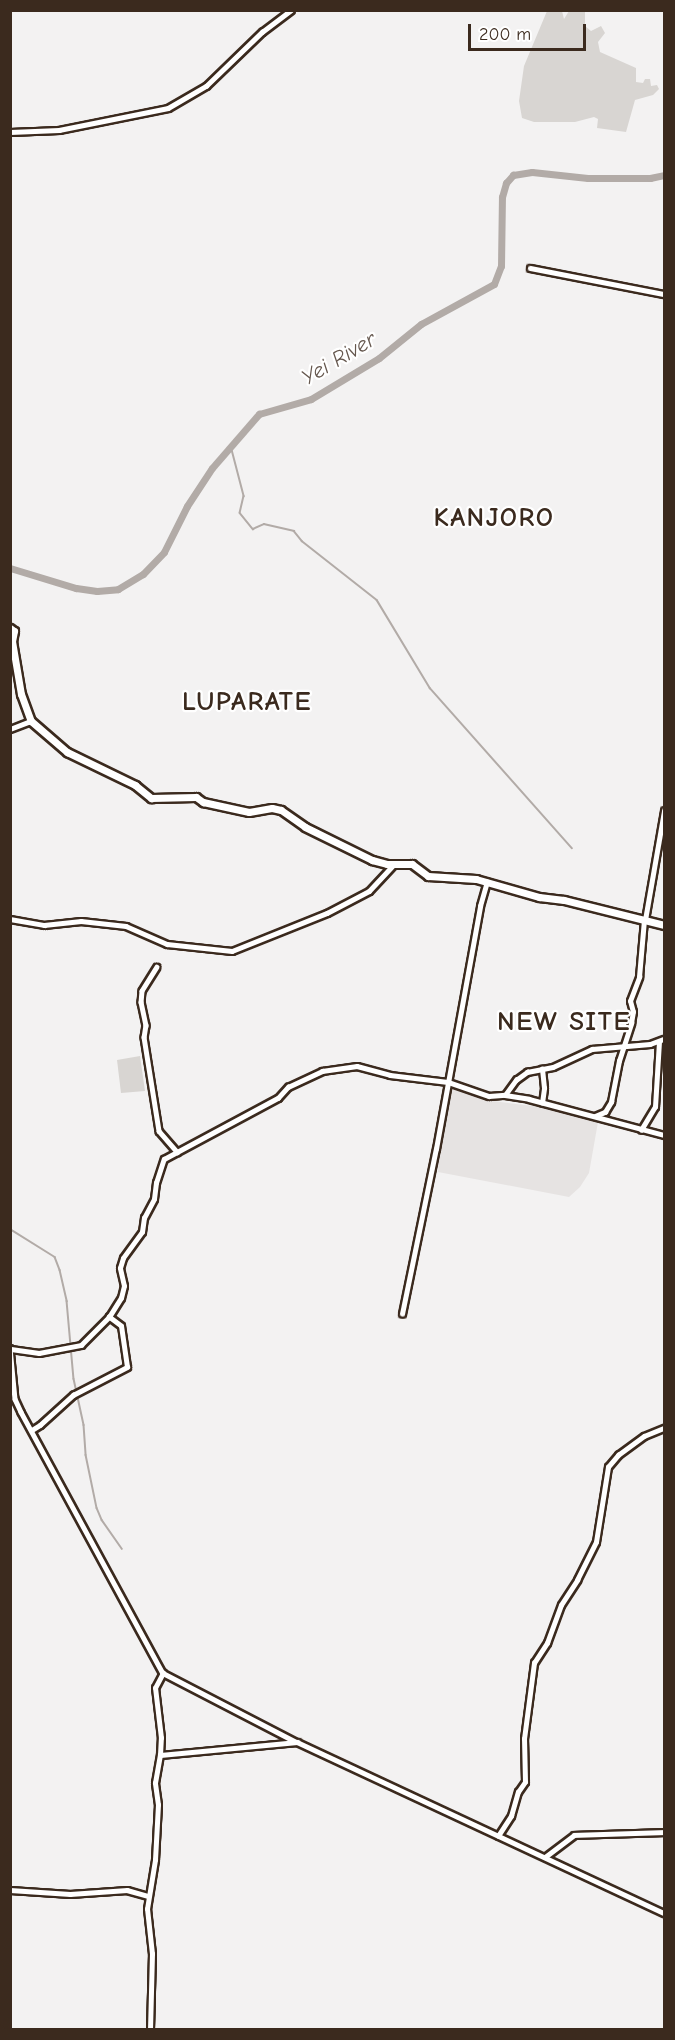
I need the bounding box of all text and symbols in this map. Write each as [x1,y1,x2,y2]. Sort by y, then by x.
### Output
scale bar [471,12,590,50]
text: 200 m [479,24,531,45]
water label: Yei River [297,327,381,391]
district label: KANJORO [433,502,555,534]
district label: LUPARATE [182,686,312,718]
district label: NEW SITE [497,1006,631,1038]

